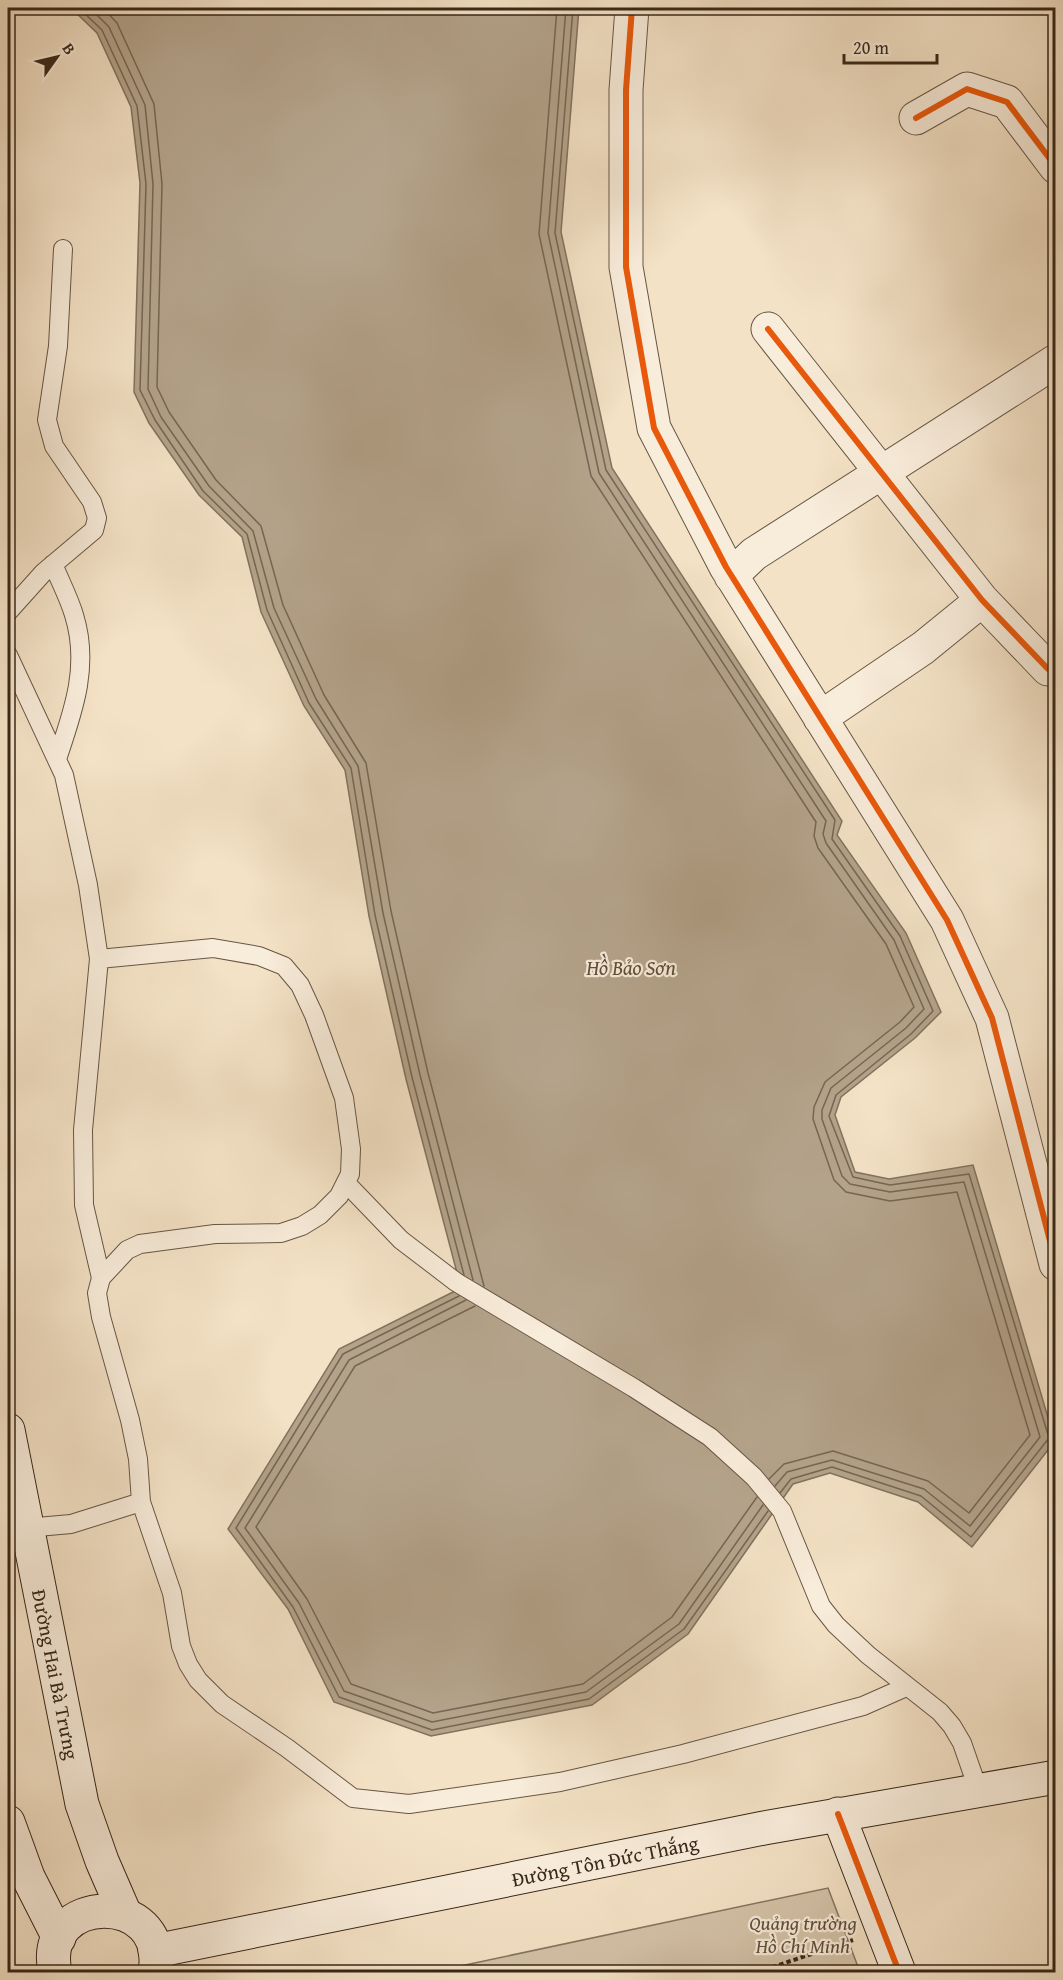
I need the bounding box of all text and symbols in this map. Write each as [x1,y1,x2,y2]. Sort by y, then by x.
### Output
north arrow [27,27,87,87]
scale bar [844,27,937,65]
text: 20 m [853,34,889,61]
text: B [57,38,82,60]
water label: Hồ Bảo Sơn [585,952,676,983]
street label: Đường Hai Bà Trưng [25,1587,87,1762]
street label: Đường Tôn Đức Thắng [509,1827,701,1893]
park label: Quảng trường Hồ Chí Minh [749,1908,857,1960]

